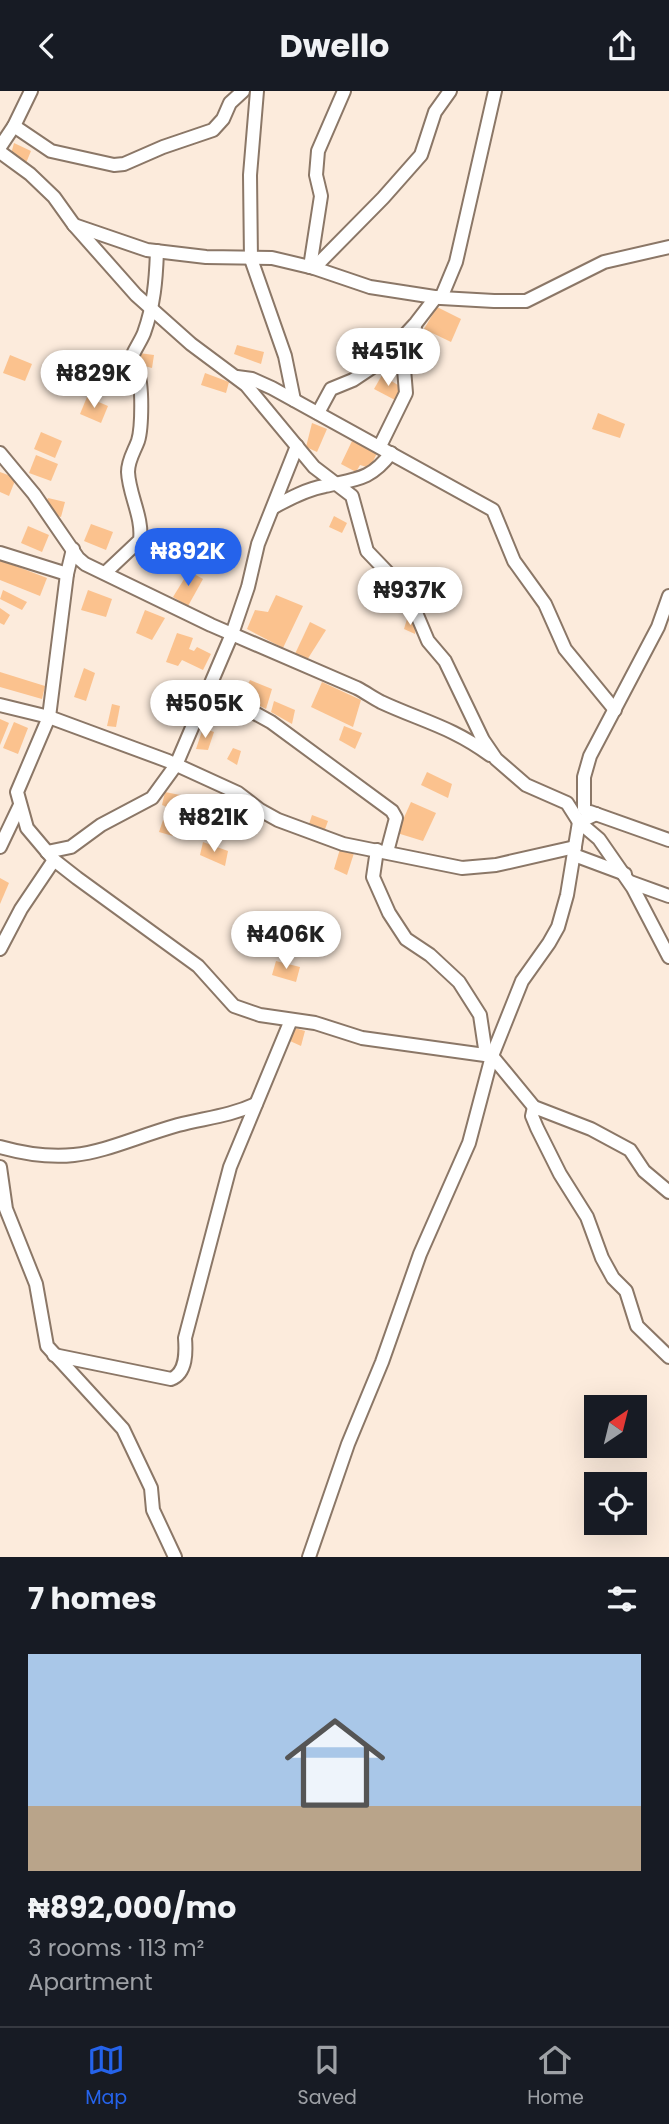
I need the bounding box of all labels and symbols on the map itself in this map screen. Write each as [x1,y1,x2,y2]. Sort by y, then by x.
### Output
pin: ₦451K [339,329,437,388]
pin: ₦829K [45,351,143,410]
pin: ₦892K [139,529,237,588]
pin: ₦937K [361,567,459,627]
pin: ₦505K [156,681,254,740]
pin: ₦821K [165,795,263,854]
pin: ₦406K [237,911,335,971]
north arrow [584,1395,648,1458]

